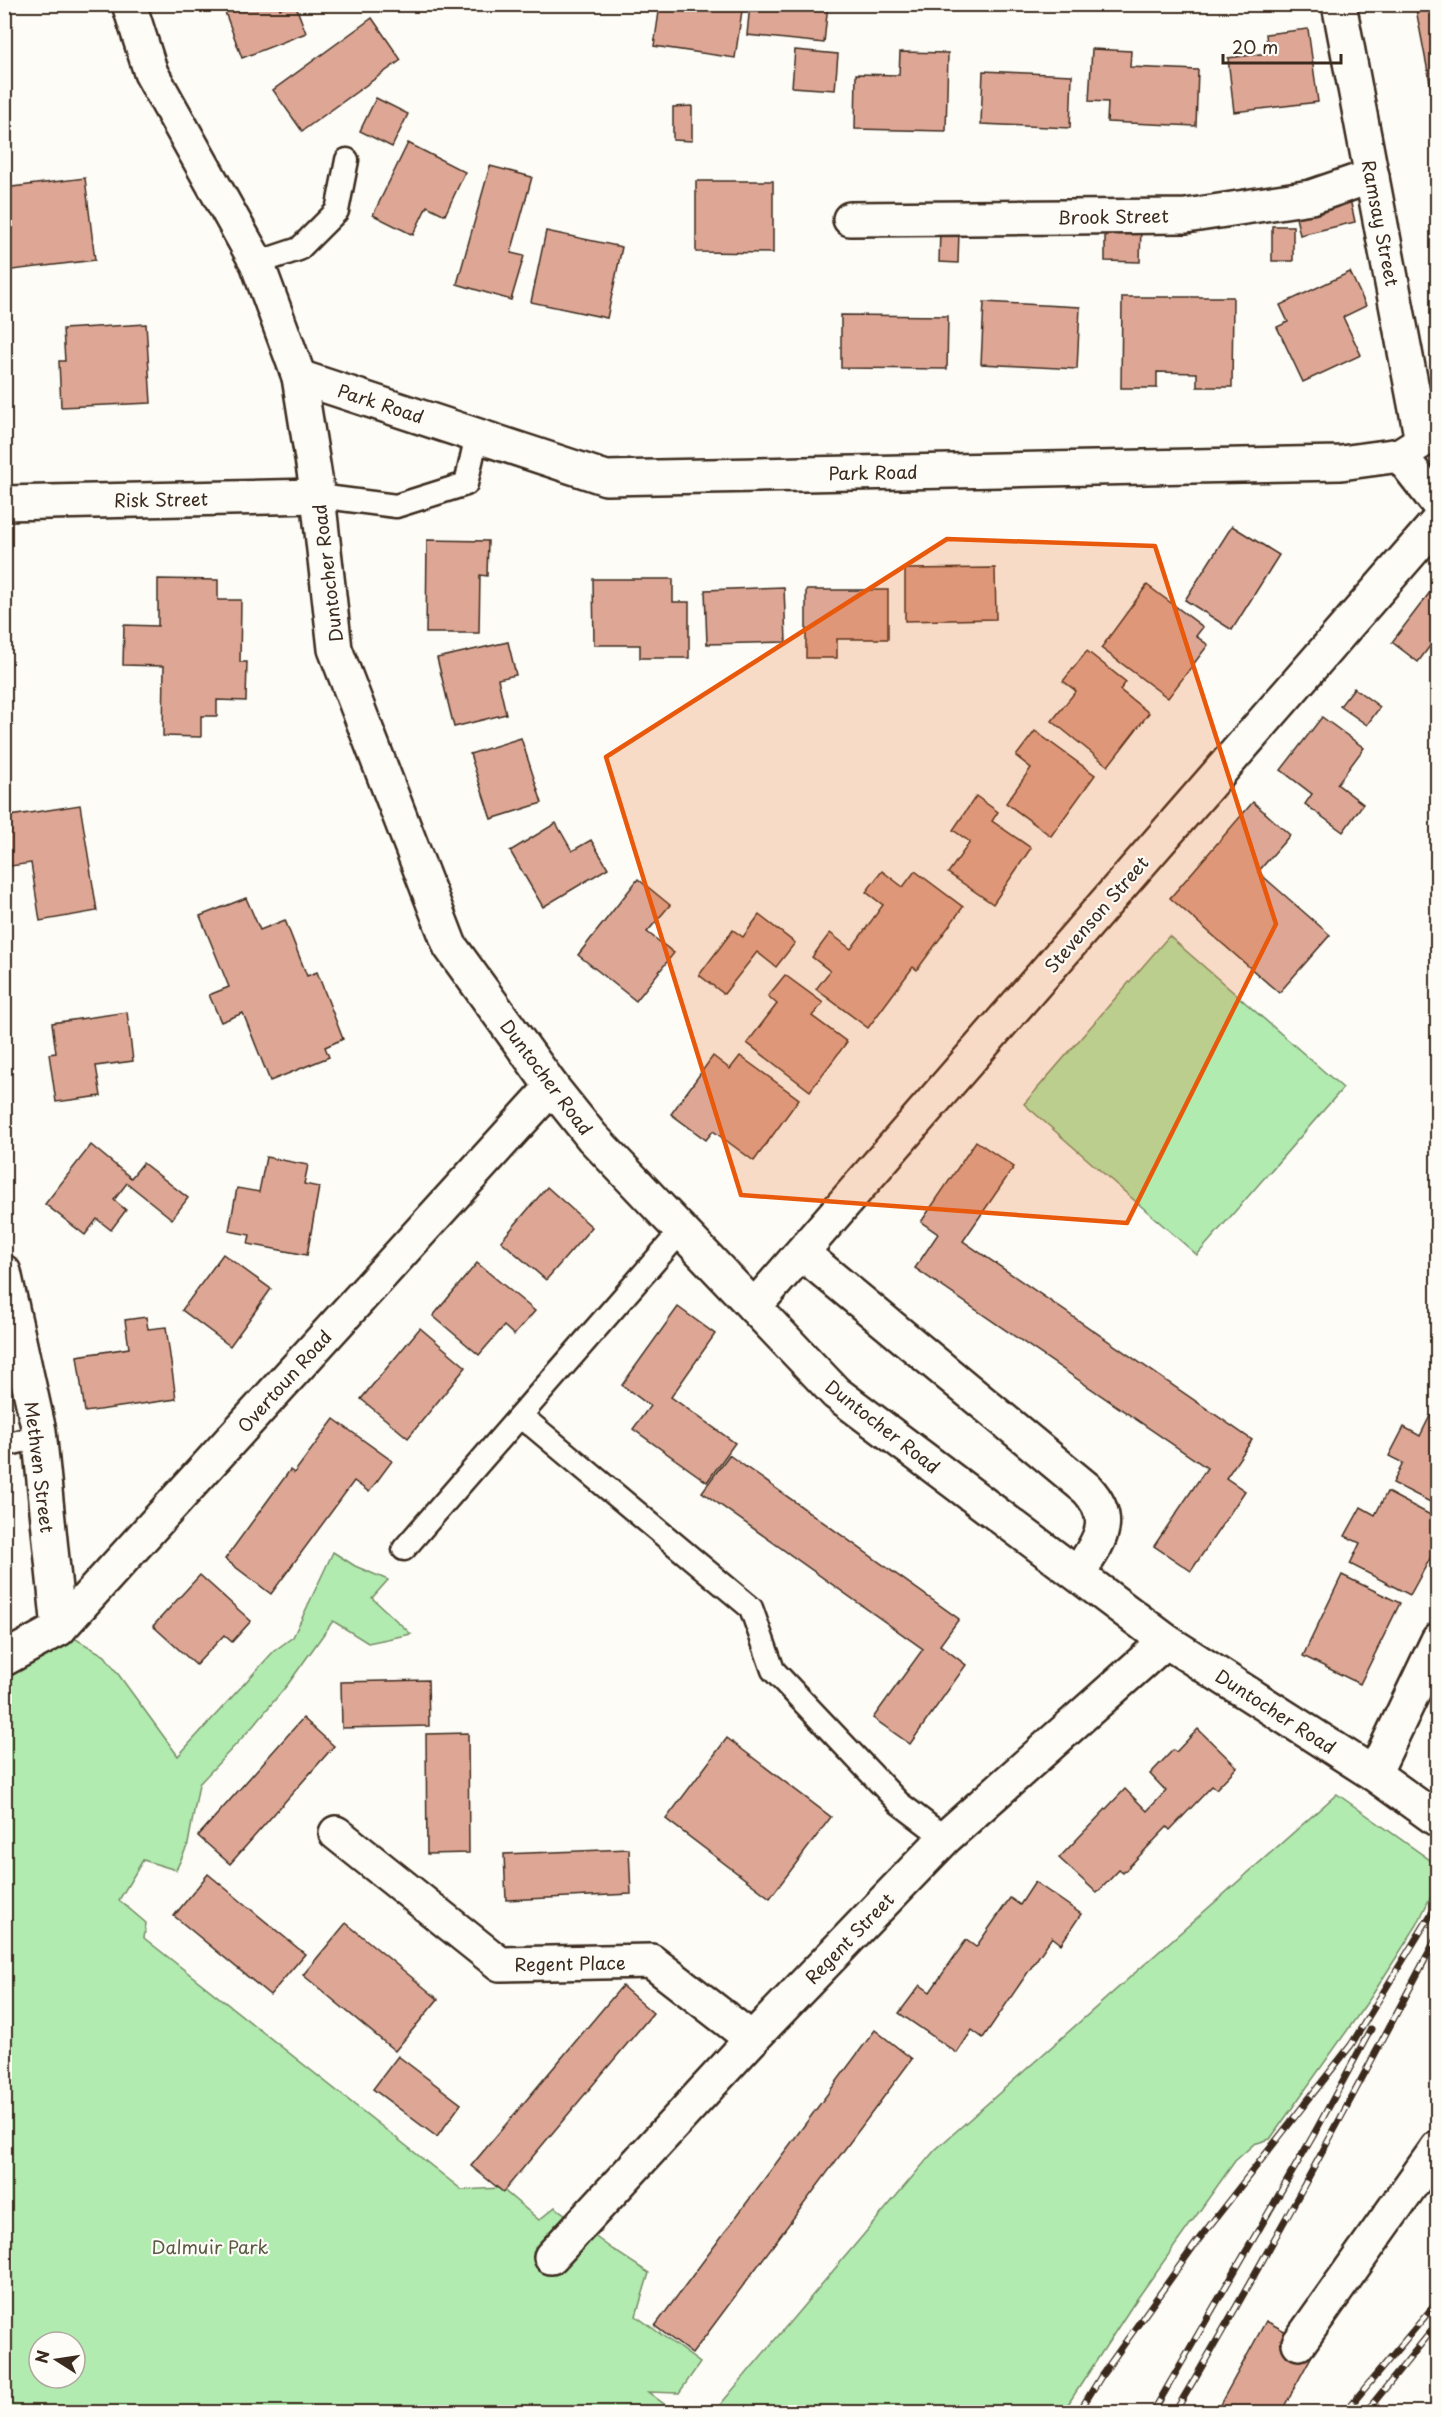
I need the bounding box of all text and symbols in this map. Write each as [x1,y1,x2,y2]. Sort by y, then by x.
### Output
scale bar [1223,27,1342,65]
text: 20 m [1232,33,1278,60]
street label: Ramsay Street [1356,158,1406,288]
street label: Brook Street [1057,202,1169,230]
street label: Park Road [334,376,428,430]
street label: Park Road [828,458,918,486]
street label: Risk Street [114,485,208,513]
street label: Duntocher Road [305,502,349,644]
street label: Stevenson Street [1038,850,1154,978]
street label: Duntocher Road [494,1013,600,1141]
street label: Overtoun Road [231,1324,337,1438]
street label: Duntocher Road [820,1373,946,1479]
street label: Methven Street [19,1400,61,1534]
street label: Duntocher Road [1210,1662,1342,1760]
street label: Regent Street [798,1886,900,1990]
street label: Regent Place [514,1949,626,1977]
park label: Dalmuir Park [152,2233,269,2260]
north arrow [27,2330,87,2390]
text: N [28,2348,54,2365]

